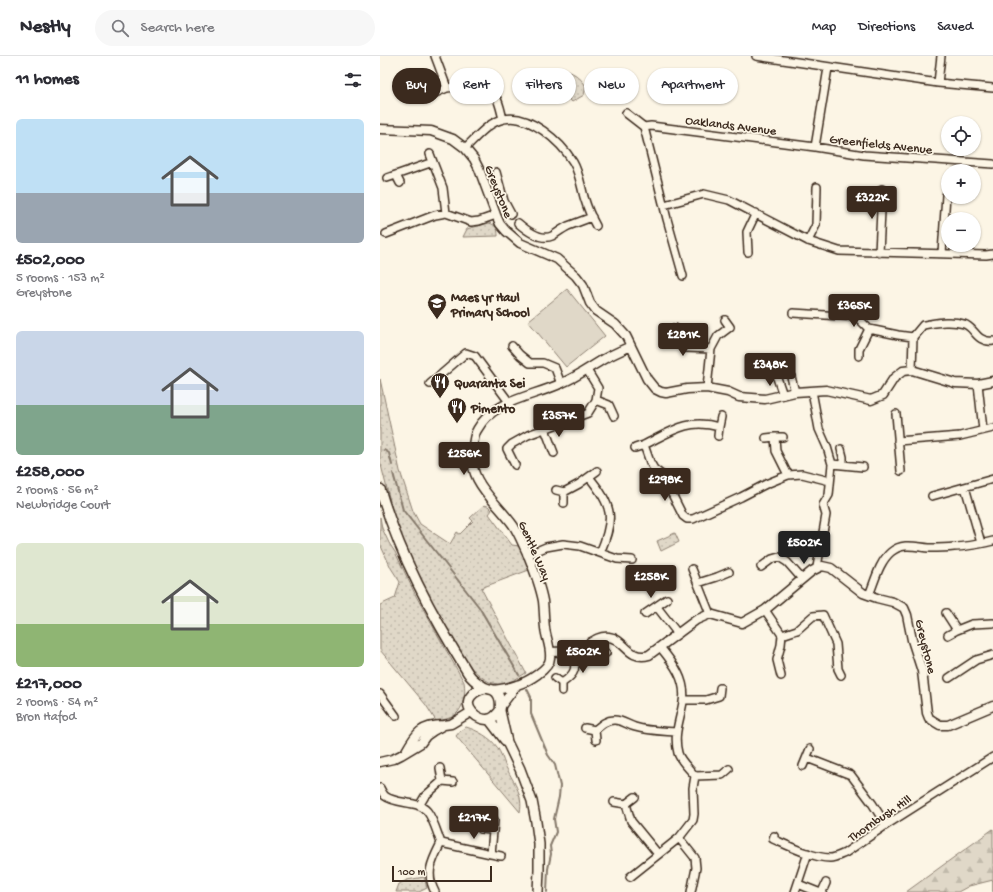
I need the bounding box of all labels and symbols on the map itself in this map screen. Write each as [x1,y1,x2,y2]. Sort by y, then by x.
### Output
street label: Oaklands Avenue [684,113,777,140]
street label: Greenfields Avenue [829,133,933,158]
street label: Greystone [480,163,515,221]
pin: £322K [844,186,900,220]
place label: Maes yr Haul Primary School [450,291,530,321]
school or university icon: Maes yr Haul Primary School [426,292,448,320]
pin: £365K [826,294,882,328]
pin: £281K [655,323,711,357]
pin: £348K [742,353,798,387]
restaurant icon: Quaranta Sei [429,371,451,399]
place label: Quaranta Sei [454,377,525,392]
restaurant icon: Pimento [446,396,468,424]
place label: Pimento [470,402,515,417]
pin: £357K [531,404,587,438]
pin: £256K [436,442,492,476]
pin: £298K [637,468,693,502]
street label: Gentle Way [514,519,554,584]
pin: £502K [776,531,832,565]
pin: £258K [623,565,679,599]
street label: Greystone [911,618,939,676]
pin: £502K [555,640,611,674]
street label: Thornbush Hill [845,792,915,846]
pin: £217K [446,806,502,840]
scale bar [392,864,492,883]

